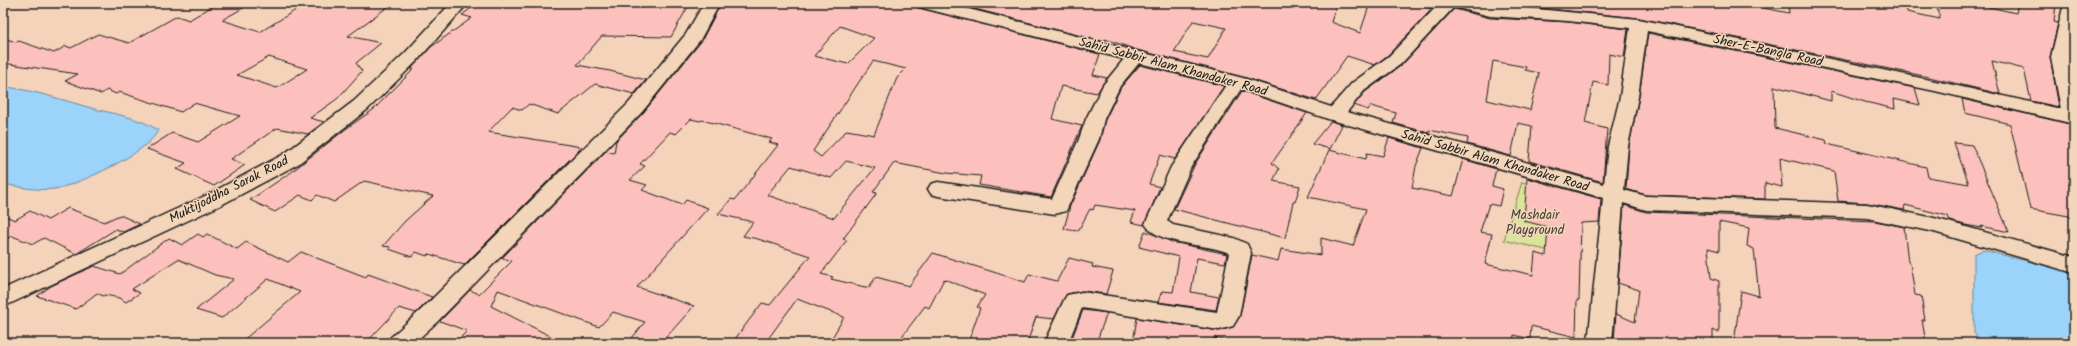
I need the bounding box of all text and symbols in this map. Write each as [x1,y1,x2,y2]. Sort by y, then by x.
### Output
street label: Sher-E-Bangla Road [1711,29,1825,73]
street label: Sahid Sabbir Alam Khandaker Road [1076,32,1270,102]
street label: Sahid Sabbir Alam Khandaker Road [1399,124,1592,198]
street label: Muktijoddha Sarak Road [165,150,293,229]
park label: Mashdair Playground [1506,205,1565,241]

